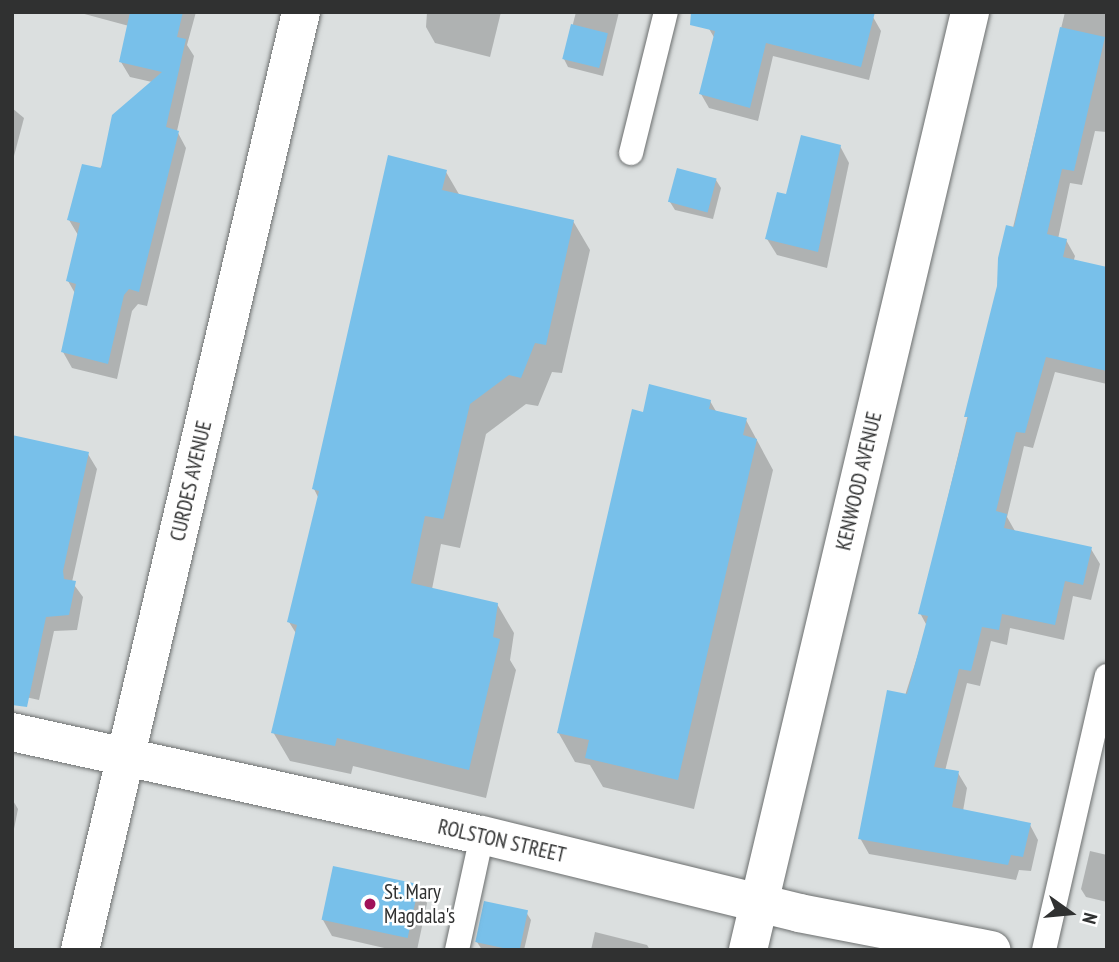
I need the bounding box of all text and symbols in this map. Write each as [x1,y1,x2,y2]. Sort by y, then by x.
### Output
street label: KENWOOD AVENUE [831,409,887,553]
street label: CURDES AVENUE [165,418,217,544]
street label: ROLSTON STREET [436,814,568,868]
north arrow [1035,878,1105,948]
place label: St. Mary Magdala's [384,879,455,929]
marker: St. Mary Magdala's [362,896,378,912]
text: N [1077,910,1103,926]

